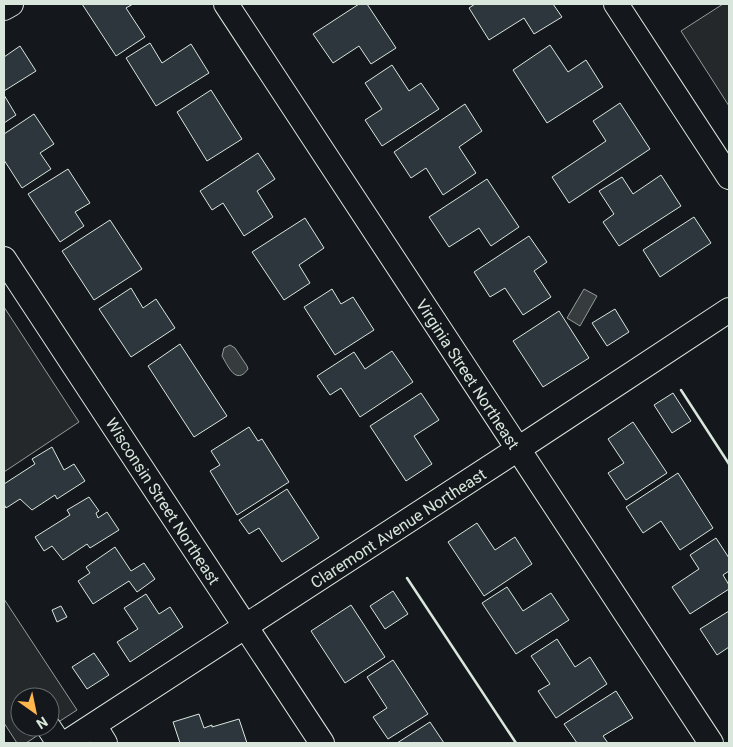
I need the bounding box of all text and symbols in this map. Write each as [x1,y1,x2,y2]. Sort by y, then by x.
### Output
street label: Virginia Street Northeast [412,296,523,453]
street label: Wisconsin Street Northeast [102,414,224,588]
street label: Claremont Avenue Northeast [307,465,490,592]
north arrow [10,687,60,737]
text: N [34,713,51,732]

